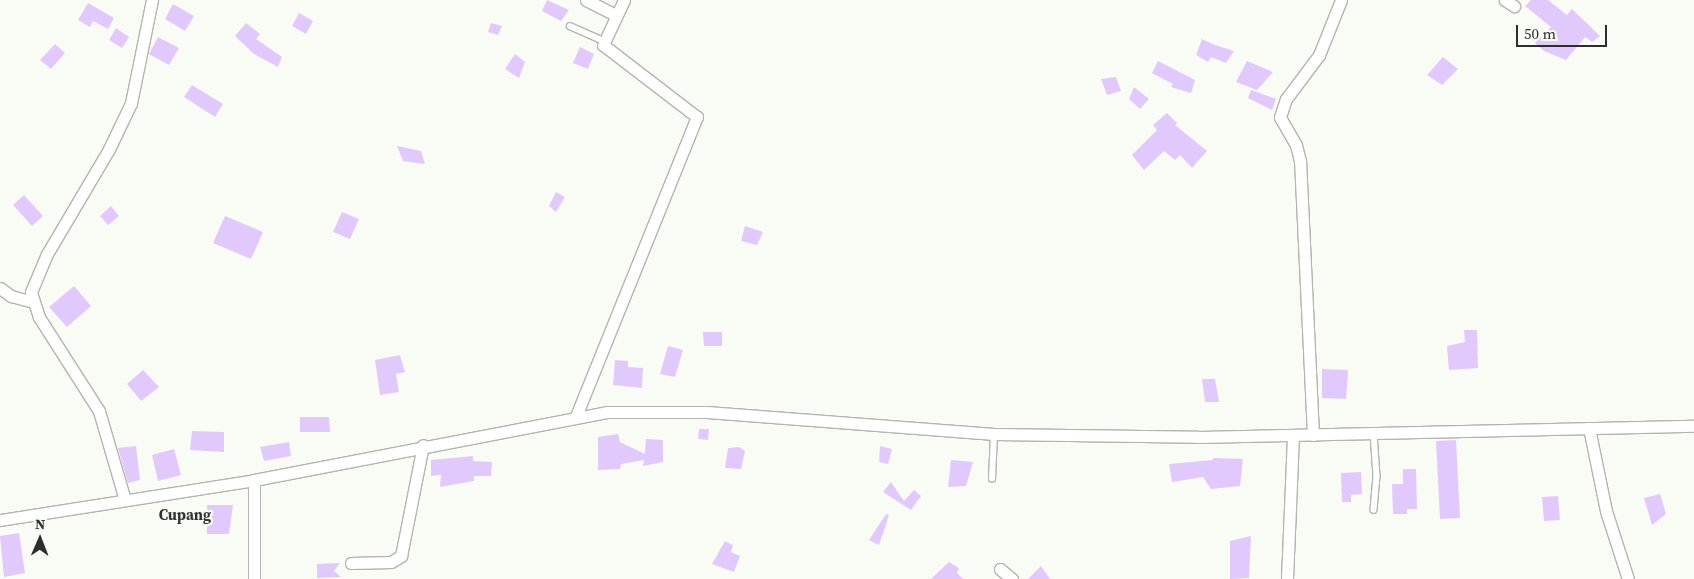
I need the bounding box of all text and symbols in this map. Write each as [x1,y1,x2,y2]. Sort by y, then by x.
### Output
scale bar [1519,15,1610,47]
text: 50 m [1524,23,1556,44]
district label: Cupang [159,506,211,524]
north arrow [15,514,65,564]
text: N [35,514,46,534]

